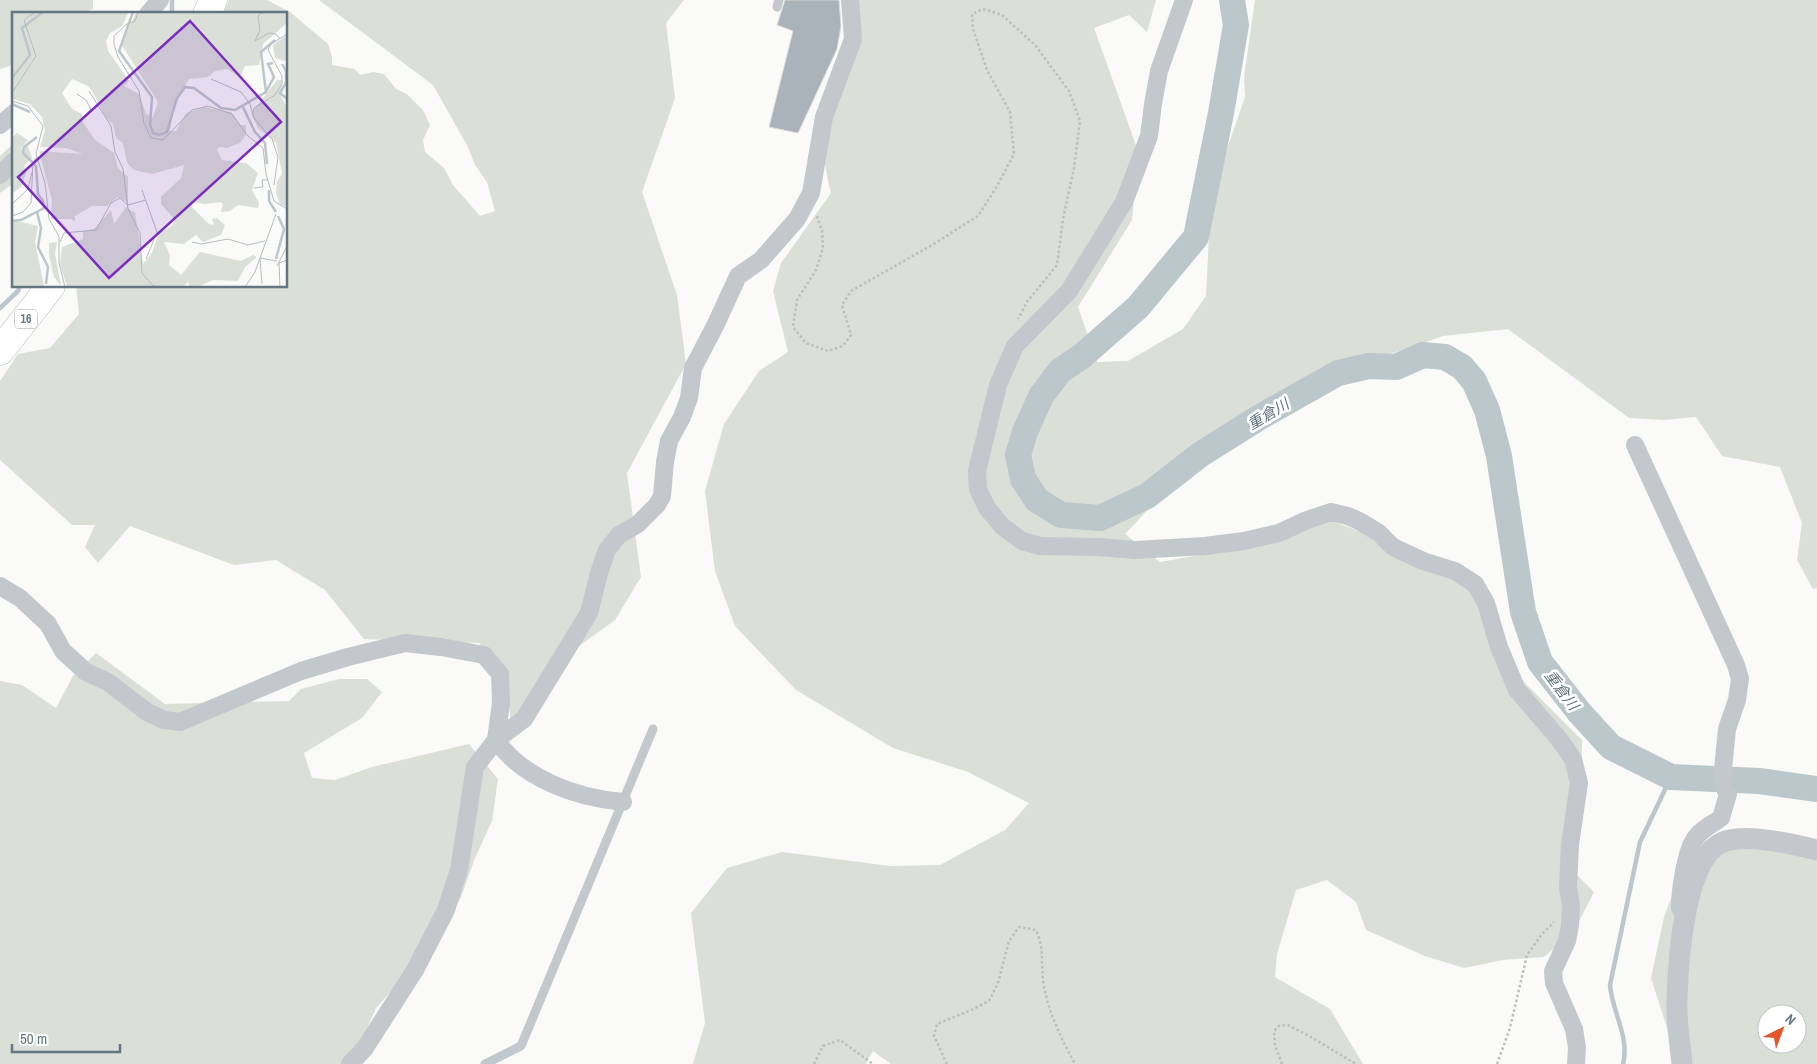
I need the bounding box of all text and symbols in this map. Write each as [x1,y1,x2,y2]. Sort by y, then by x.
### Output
inset map [12,12,288,288]
road number: 16 [15,310,37,328]
water label: 重倉川 [1243,392,1294,435]
water label: 重倉川 [1540,666,1585,716]
north arrow [1757,1004,1807,1054]
text: N [1782,1010,1800,1029]
scale bar [12,1022,120,1054]
text: 50 m [20,1028,47,1049]

